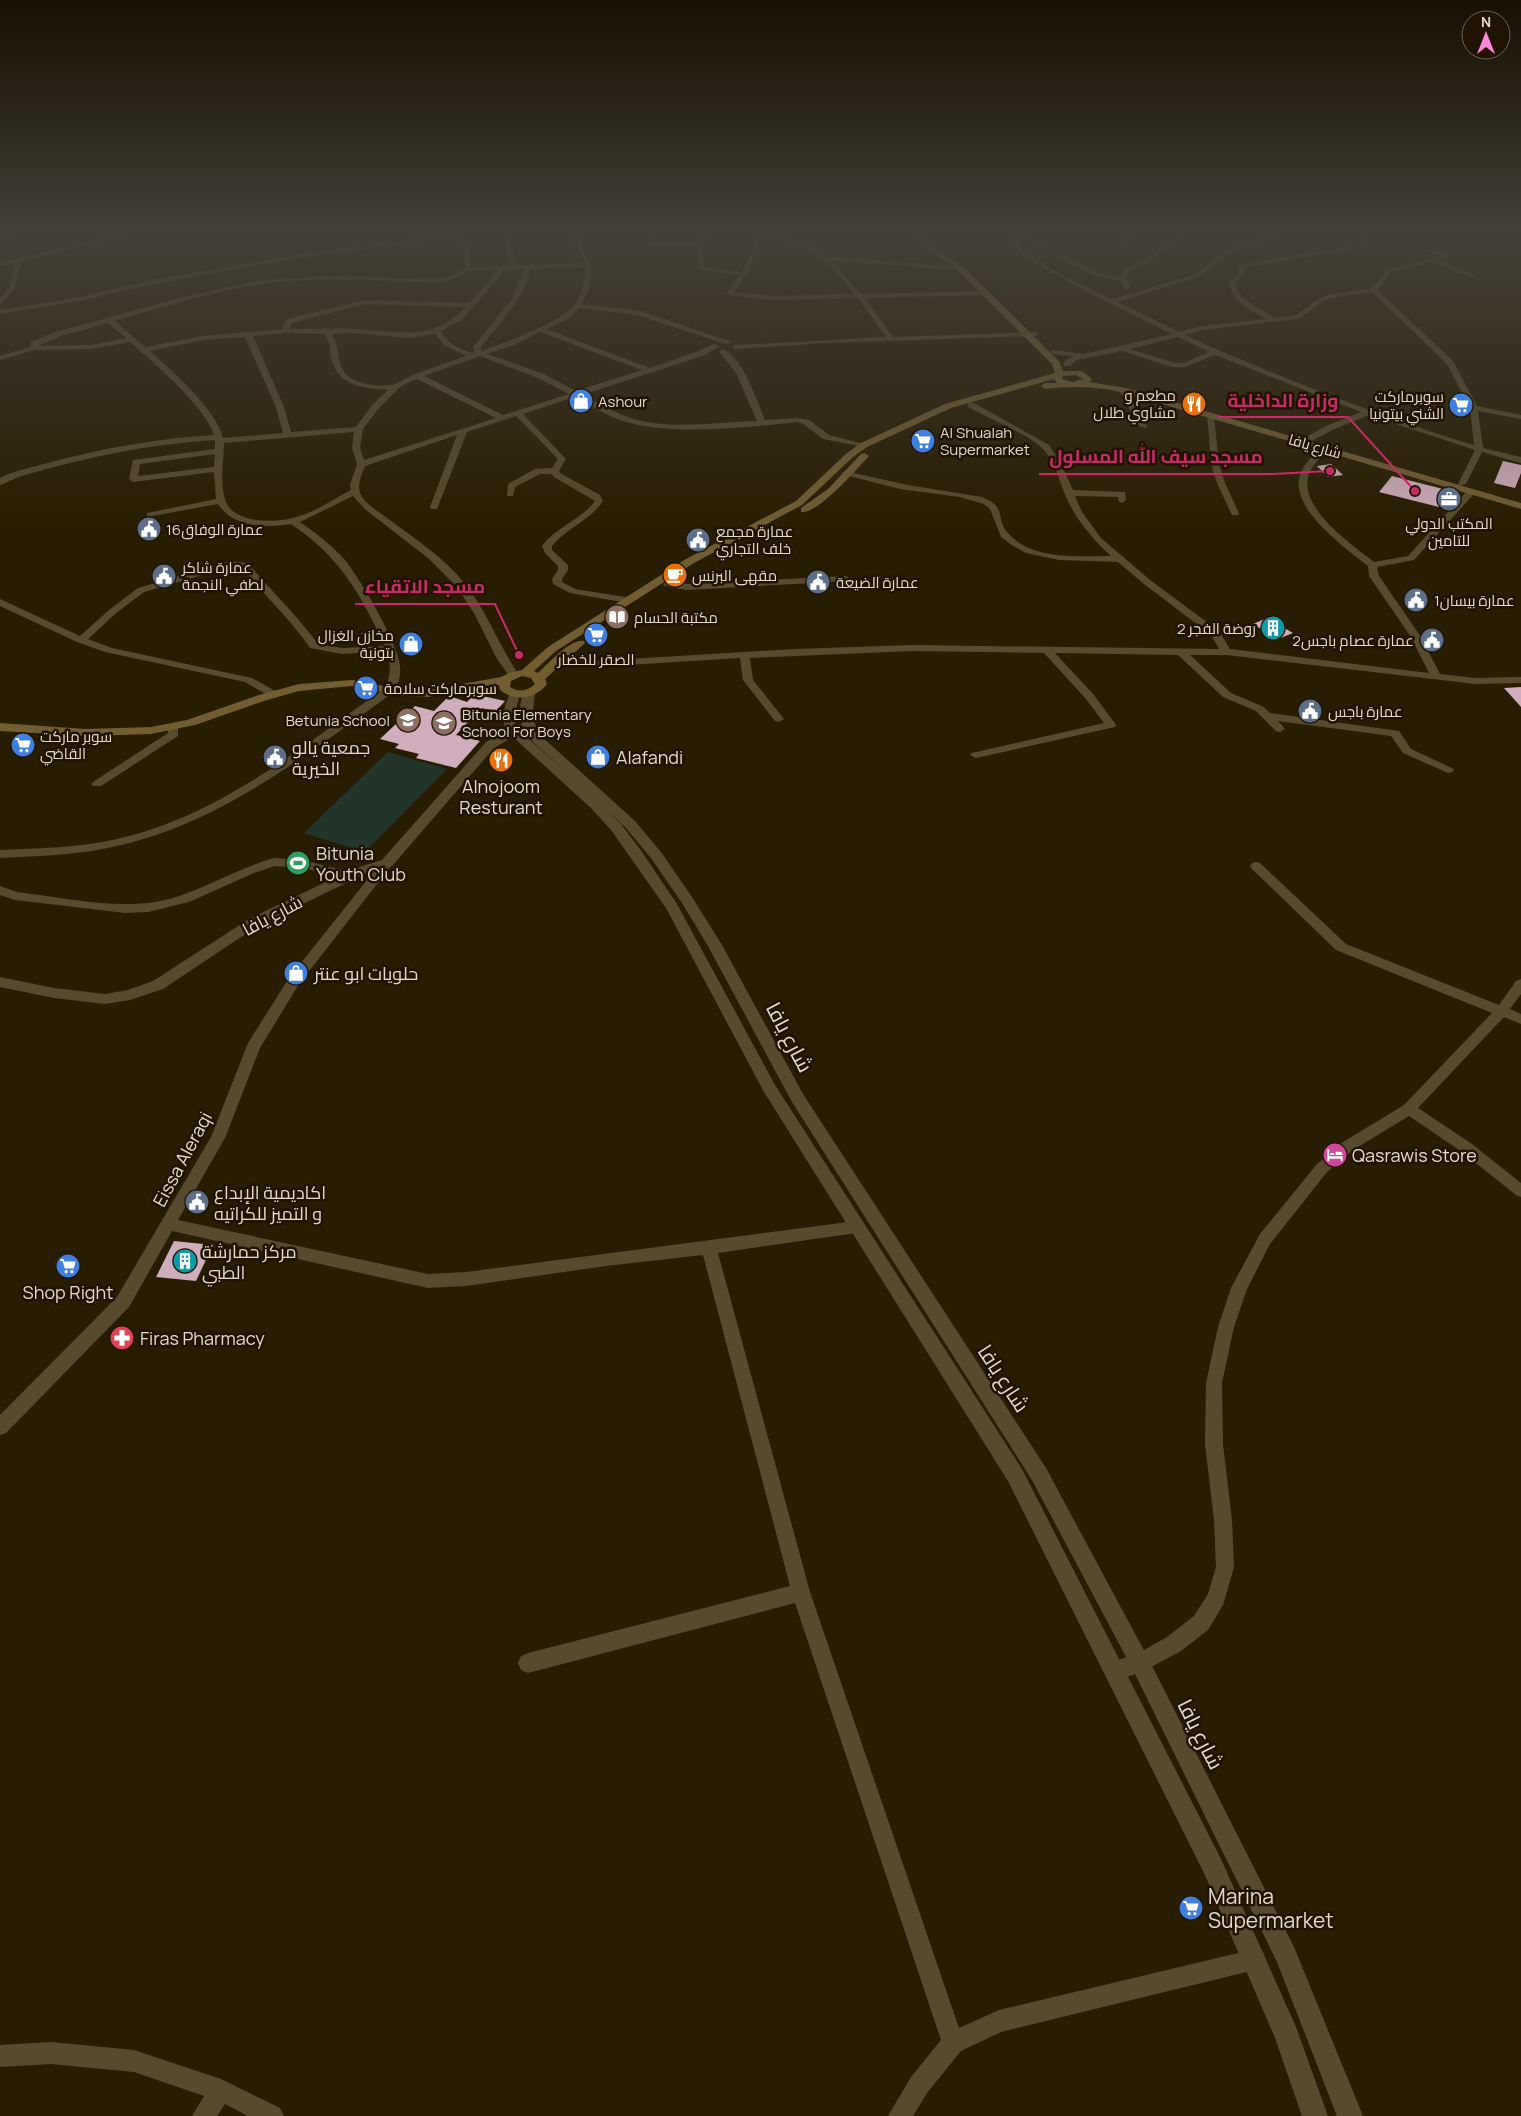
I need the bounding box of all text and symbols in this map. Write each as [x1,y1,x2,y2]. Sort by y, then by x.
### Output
north arrow [1461,10,1511,60]
text: N [1481,12,1491,31]
callout: وزارة الداخلية [1218,383,1348,417]
place label: مطعم و مشاوي طلال [1093,385,1176,425]
place label: سوبرماركت الشني بيتونيا [1369,386,1444,426]
text: وزارة الداخلية [1228,387,1338,413]
shop icon: Ashour [568,388,594,414]
place label: Ashour [598,391,648,412]
restaurant icon: مطعم و مشاوي طلال [1181,391,1207,417]
supermarket icon: سوبرماركت الشني بيتونيا [1448,392,1474,418]
place label: Al Shualah Supermarket [940,422,1030,460]
supermarket icon: Al Shualah Supermarket [910,428,936,454]
street label: شارع يافا [1286,428,1344,464]
callout: مسجد سيف الله المسلول [1039,440,1273,474]
text: مسجد سيف الله المسلول [1049,443,1263,469]
office icon: المكتب الدولي للتامين [1436,486,1462,512]
place label: المكتب الدولي للتامين [1405,513,1493,551]
public building icon: عمارة الوفاق16 [136,516,162,542]
place label: عمارة الوفاق16 [166,519,264,540]
place label: عمارة مجمع خلف التجاري [716,521,793,561]
public building icon: عمارة مجمع خلف التجاري [685,527,711,553]
place label: عمارة شاكر لطفي النجمة [181,557,264,597]
cafe icon: مقهى البرنس [662,562,688,588]
public building icon: عمارة شاكر لطفي النجمة [151,563,177,589]
place label: مقهى البرنس [692,565,777,586]
public building icon: عمارة الضيعة [805,569,831,595]
callout: مسجد الاتقياء [355,570,495,604]
place label: عمارة الضيعة [836,572,919,593]
text: مسجد الاتقياء [365,573,485,599]
public building icon: عمارة بيسان1 [1403,587,1429,613]
place label: عمارة بيسان1 [1434,590,1515,611]
library icon: مكتبة الحسام [604,604,630,630]
place label: مكتبة الحسام [634,607,718,628]
building icon: روضة الفجر 2 [1260,615,1286,641]
place label: روضة الفجر 2 [1177,618,1256,639]
supermarket icon: الصقر للخضار [583,622,609,648]
place label: مخازن الغزال بتونية [318,625,394,663]
public building icon: عمارة عصام باجس2 [1419,627,1445,653]
place label: عمارة عصام باجس2 [1292,630,1414,651]
shop icon: مخازن الغزال بتونية [398,631,424,657]
place label: الصقر للخضار [557,649,634,670]
supermarket icon: سوبرماركت سلامة [353,675,379,701]
place label: سوبرماركت سلامة [384,678,497,699]
public building icon: عمارة باجس [1297,698,1323,724]
place label: عمارة باجس [1328,701,1403,722]
place label: Bitunia Elementary School For Boys [462,704,592,742]
school or university icon: Betunia School [395,707,421,733]
place label: Betunia School [286,710,390,731]
school or university icon: Bitunia Elementary School For Boys [431,710,457,736]
place label: سوبر ماركت القاضي [40,726,112,766]
supermarket icon: سوبر ماركت القاضي [10,732,36,758]
place label: جمعية يالو الخيرية [292,735,370,780]
public building icon: جمعية يالو الخيرية [262,744,288,770]
shop icon: Alafandi [585,744,611,770]
place label: Alafandi [616,745,683,769]
restaurant icon: Alnojoom Resturant [488,747,514,773]
place label: Alnojoom Resturant [459,774,543,819]
place label: Bitunia Youth Club [316,841,406,886]
sports icon: Bitunia Youth Club [285,850,311,876]
street label: شارع يافا [238,889,307,942]
shop icon: حلويات ابو عنتر [283,960,309,986]
place label: حلويات ابو عنتر [313,961,418,985]
street label: شارع يافا [759,997,820,1077]
street label: Eissa Aleraqi [147,1107,217,1211]
hotel icon: Qasrawis Store [1322,1142,1348,1168]
place label: Qasrawis Store [1352,1143,1477,1167]
place label: اكاديمية الإبداع و التميز للكراتيه [214,1180,326,1225]
public building icon: اكاديمية الإبداع و التميز للكراتيه [184,1189,210,1215]
place label: مركز حمارشة الطبي [202,1239,297,1287]
building icon: مركز حمارشة الطبي [172,1248,198,1274]
supermarket icon: Shop Right [55,1253,81,1279]
place label: Shop Right [23,1280,113,1304]
pharmacy icon: Firas Pharmacy [109,1325,135,1351]
place label: Firas Pharmacy [140,1326,265,1350]
street label: شارع يافا [971,1339,1036,1418]
street label: شارع يافا [1170,1694,1231,1775]
place label: Marina Supermarket [1208,1882,1334,1934]
supermarket icon: Marina Supermarket [1178,1895,1204,1921]

